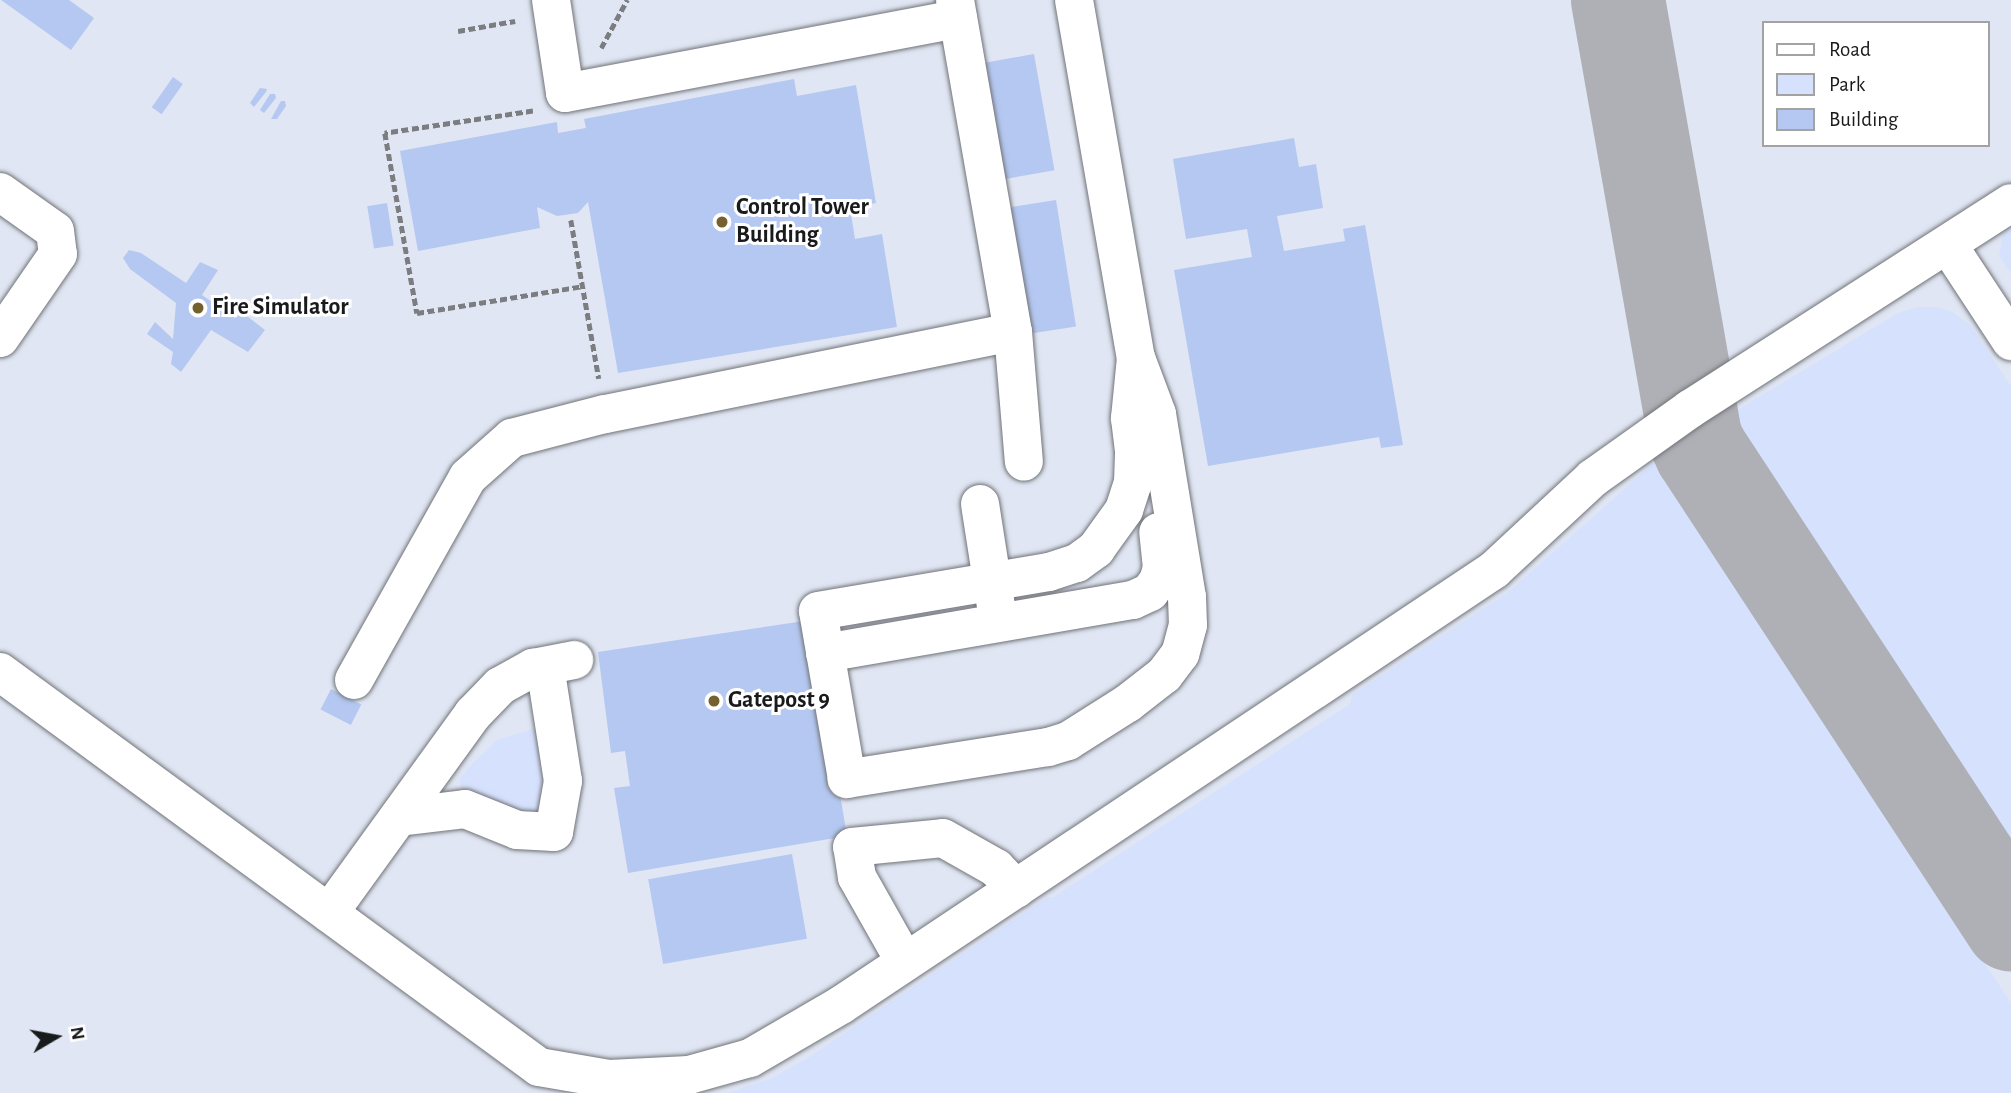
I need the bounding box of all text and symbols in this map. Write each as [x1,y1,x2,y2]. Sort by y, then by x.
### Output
legend [1762,21,1990,147]
text: Road [1829,39,1871,60]
text: Park [1829,74,1865,95]
text: Building [1829,109,1898,130]
place label: Control Tower Building [736,194,869,250]
marker: Control Tower Building [714,214,730,230]
place label: Fire Simulator [212,294,348,322]
marker: Fire Simulator [190,300,206,316]
place label: Gatepost 9 [728,687,830,715]
marker: Gatepost 9 [706,693,722,709]
north arrow [21,1002,91,1072]
text: N [67,1025,88,1041]

